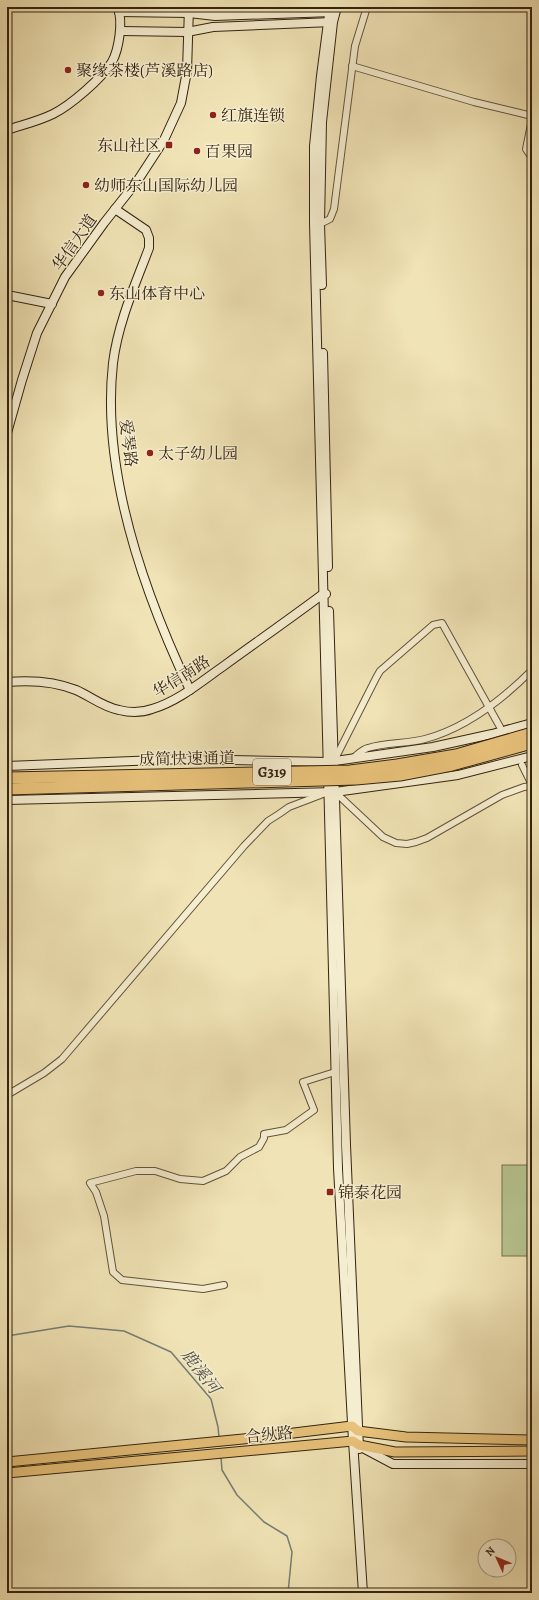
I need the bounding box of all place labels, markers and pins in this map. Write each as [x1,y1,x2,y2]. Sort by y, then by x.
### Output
place label: 聚缘茶楼(芦溪路店) [76,60,213,82]
marker: 聚缘茶楼(芦溪路店) [63,65,73,75]
place label: 红旗连锁 [221,105,285,127]
marker: 红旗连锁 [208,110,218,120]
place label: 东山社区 [97,135,161,157]
marker: 东山社区 [164,140,174,150]
place label: 百果园 [205,141,253,163]
marker: 百果园 [192,146,202,156]
place label: 幼师东山国际幼儿园 [94,175,238,197]
marker: 幼师东山国际幼儿园 [81,180,91,190]
place label: 东山体育中心 [109,283,205,305]
marker: 东山体育中心 [96,288,106,298]
place label: 太子幼儿园 [158,443,238,465]
marker: 太子幼儿园 [145,448,155,458]
place label: 锦泰花园 [338,1182,402,1204]
marker: 锦泰花园 [325,1187,335,1197]

